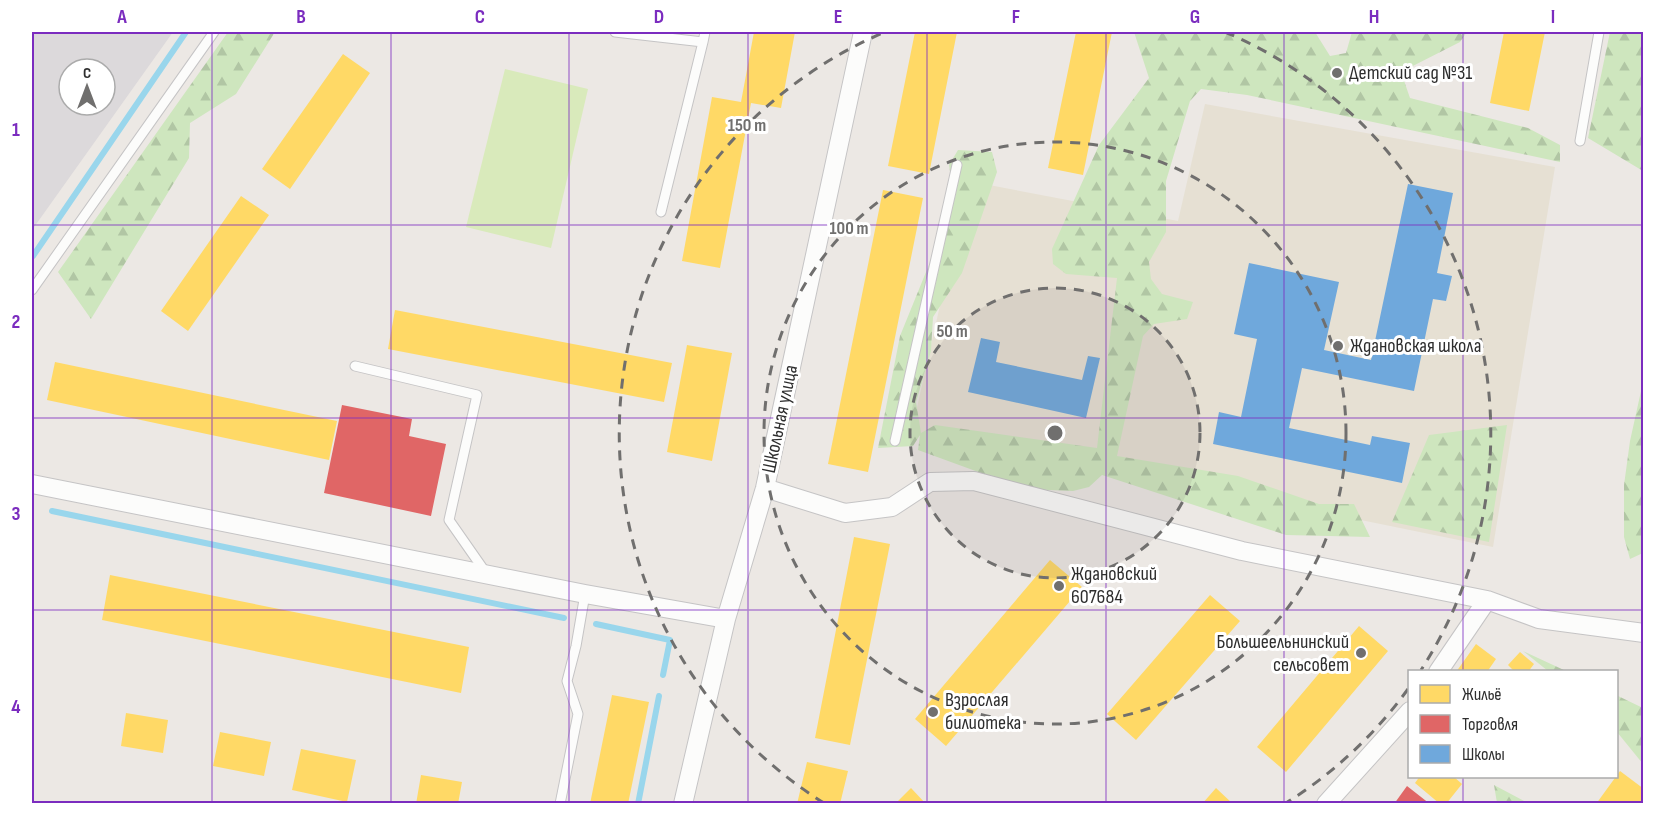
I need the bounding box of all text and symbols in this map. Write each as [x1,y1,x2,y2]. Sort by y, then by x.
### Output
text: A [116,5,127,29]
text: B [296,5,306,29]
text: C [475,5,485,29]
text: D [654,5,664,29]
text: E [834,5,842,29]
text: F [1012,5,1020,29]
text: G [1190,5,1200,29]
text: H [1369,5,1379,29]
text: I [1551,5,1555,29]
north arrow [57,57,117,117]
place label: Детский сад №31 [1349,61,1472,85]
text: С [83,64,91,83]
marker: Детский сад №31 [1330,66,1344,80]
text: 150 m [728,115,766,136]
text: 1 [12,118,20,142]
text: 100 m [830,218,869,239]
text: 2 [12,310,20,334]
text: 50 m [936,321,968,342]
place label: Ждановская школа [1350,334,1481,358]
marker: Ждановская школа [1331,339,1345,353]
street label: Школьная улица [757,363,803,475]
centre of rings [1045,423,1065,443]
text: 3 [12,502,21,526]
place label: Ждановский 607684 [1071,562,1157,609]
marker: Ждановский 607684 [1052,579,1066,593]
place label: Большеельнинский сельсовет [1216,630,1349,677]
marker: Большеельнинский сельсовет [1354,646,1368,660]
legend [1408,670,1618,778]
text: Жильё [1462,684,1502,705]
place label: Взрослая билиотека [945,688,1021,735]
text: 4 [11,695,21,719]
marker: Взрослая билиотека [926,705,940,719]
text: Торговля [1462,714,1518,735]
text: Школы [1462,744,1505,765]

